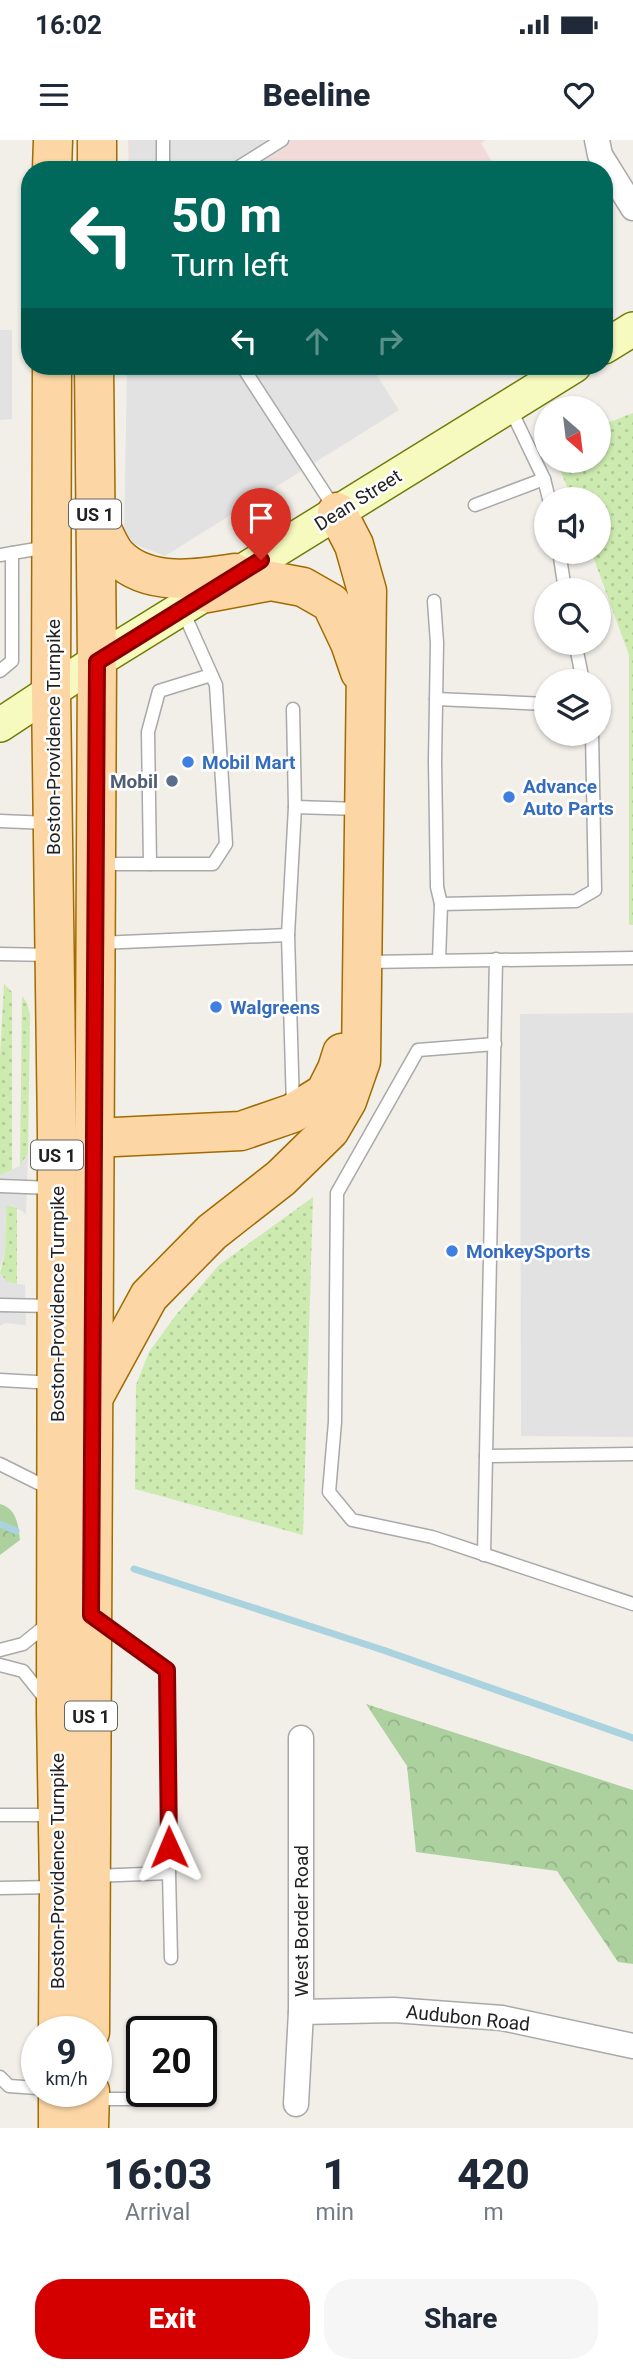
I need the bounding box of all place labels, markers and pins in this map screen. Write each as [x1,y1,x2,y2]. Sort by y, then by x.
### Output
pin [231,488,291,560]
place label: Mobil Mart [202,751,296,774]
marker: Mobil Mart [180,754,196,770]
place label: Mobil [110,770,158,793]
marker: Mobil [164,773,180,789]
place label: Advance Auto Parts [523,775,614,820]
marker: Advance Auto Parts [501,789,517,805]
place label: Walgreens [230,996,320,1019]
marker: Walgreens [208,999,224,1015]
place label: MonkeySports [466,1240,591,1263]
marker: MonkeySports [444,1243,460,1259]

